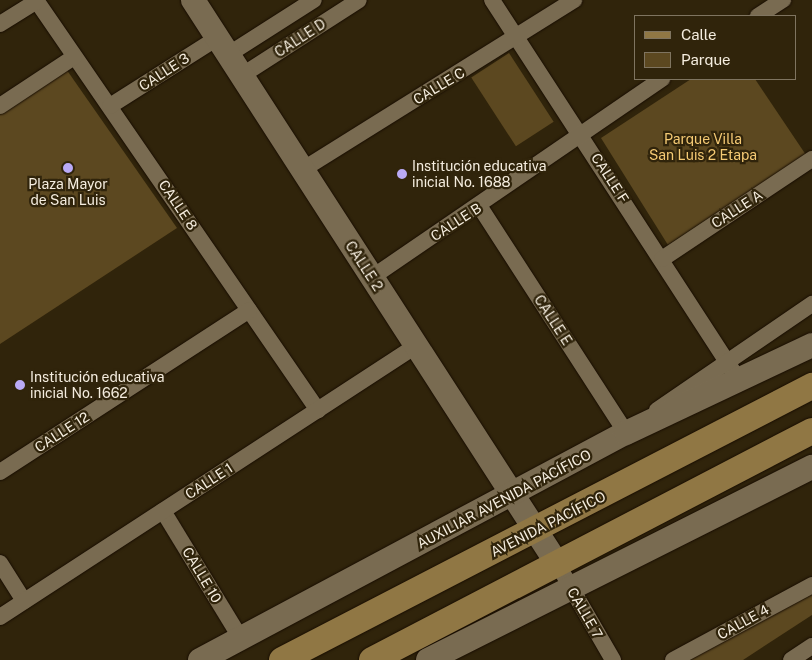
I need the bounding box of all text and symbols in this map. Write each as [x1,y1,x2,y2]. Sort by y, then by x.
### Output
street label: CALLE D [271,15,329,61]
legend [634,15,797,80]
text: Calle [681,26,717,43]
street label: CALLE 3 [136,50,192,94]
text: Parque [681,51,731,68]
street label: CALLE C [410,64,468,108]
park label: Parque Villa San Luis 2 Etapa [649,131,757,164]
street label: CALLE F [588,150,632,206]
place label: Institución educativa inicial No. 1688 [412,158,547,190]
marker: Plaza Mayor de San Luis [62,162,74,174]
marker: Institución educativa inicial No. 1688 [396,168,408,180]
place label: Plaza Mayor de San Luis [28,176,108,208]
street label: CALLE 8 [155,177,201,233]
street label: CALLE A [708,186,766,232]
street label: CALLE B [428,199,484,245]
street label: CALLE 2 [342,238,386,294]
street label: CALLE E [531,292,575,348]
place label: Institución educativa inicial No. 1662 [30,369,165,402]
marker: Institución educativa inicial No. 1662 [14,379,26,391]
street label: CALLE 12 [32,408,92,456]
street label: AUXILIAR AVENIDA PACÍFICO [414,446,594,552]
street label: CALLE 1 [182,459,236,503]
street label: AVENIDA PACÍFICO [488,488,608,560]
street label: CALLE 10 [179,544,225,606]
street label: CALLE 7 [564,585,606,641]
street label: CALLE 4 [714,601,772,643]

